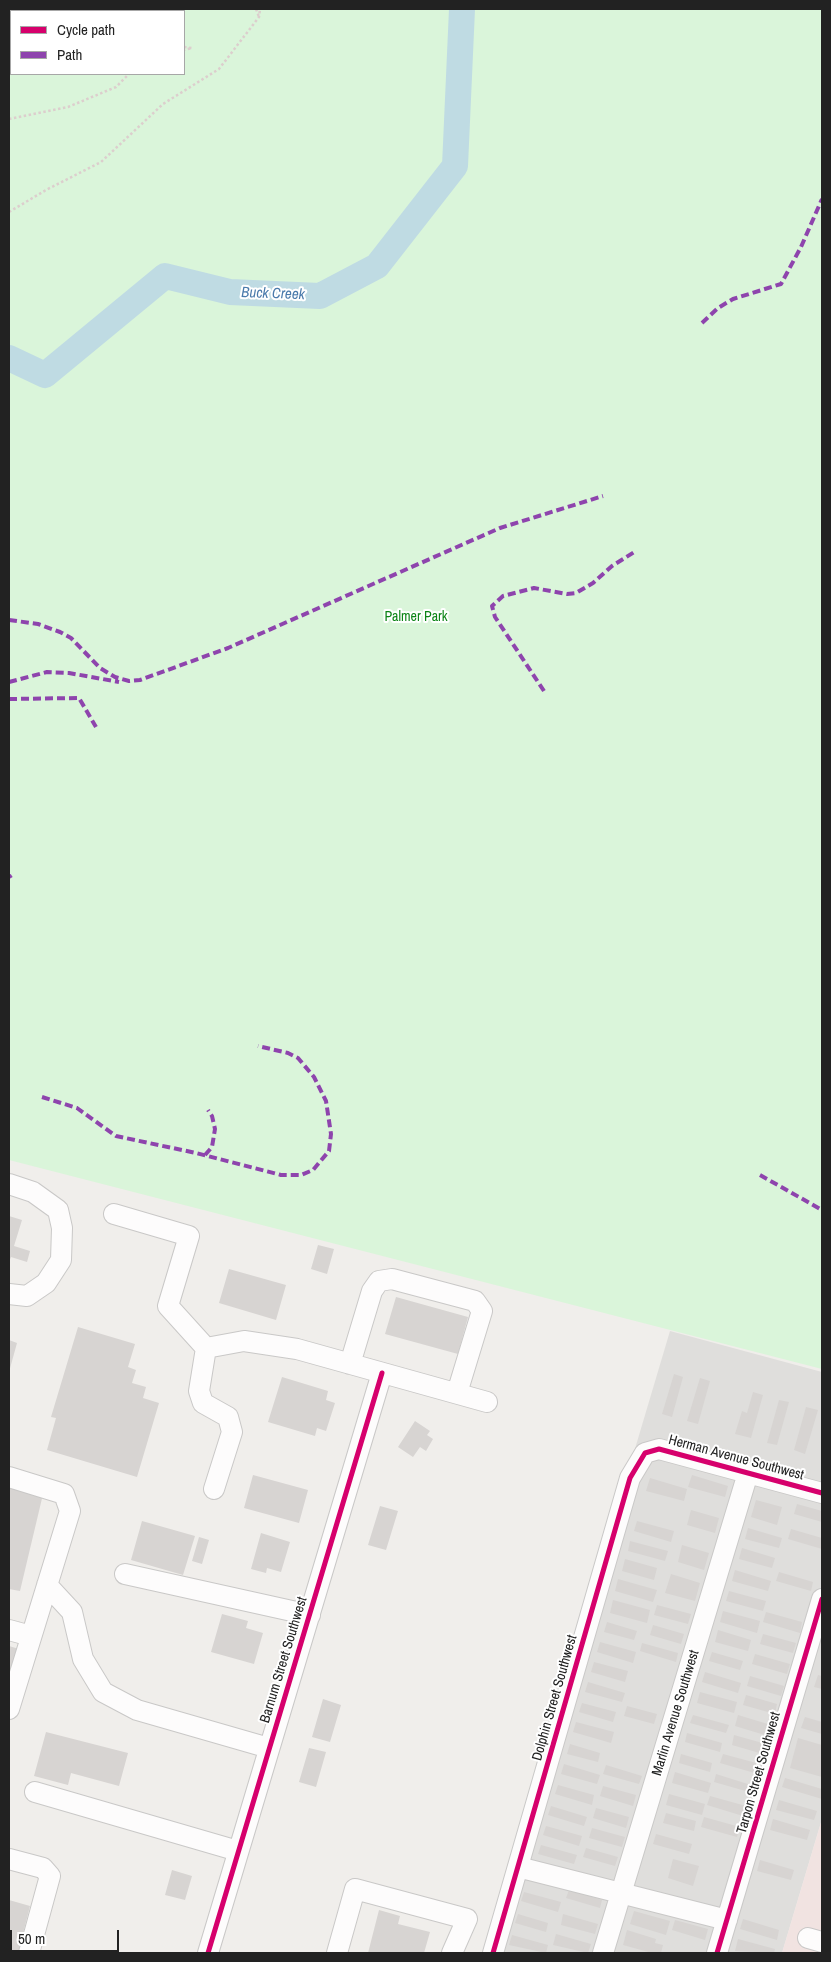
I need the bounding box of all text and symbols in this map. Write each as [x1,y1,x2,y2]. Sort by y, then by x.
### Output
legend [10,10,185,75]
text: Cycle path [57,19,115,40]
text: Path [57,44,82,65]
water label: Buck Creek [241,284,305,304]
park label: Palmer Park [384,609,448,625]
street label: Herman Avenue Southwest [666,1432,806,1484]
street label: Barnum Street Southwest [257,1595,311,1725]
street label: Dolphin Street Southwest [529,1633,581,1763]
street label: Marlin Avenue Southwest [649,1648,703,1778]
street label: Tarpon Street Southwest [734,1710,784,1836]
scale bar [12,1920,121,1952]
text: 50 m [18,1928,45,1949]

